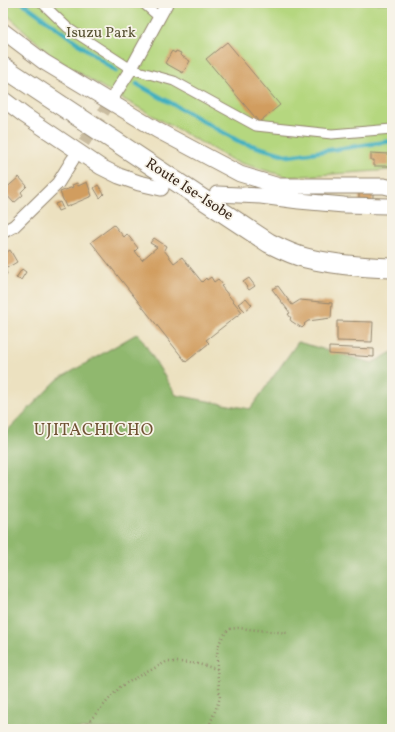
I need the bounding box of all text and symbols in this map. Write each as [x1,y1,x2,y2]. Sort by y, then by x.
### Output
park label: Isuzu Park [66,23,136,44]
street label: Route Ise-Isobe [141,154,237,226]
district label: UJITACHICHO [34,419,154,442]

